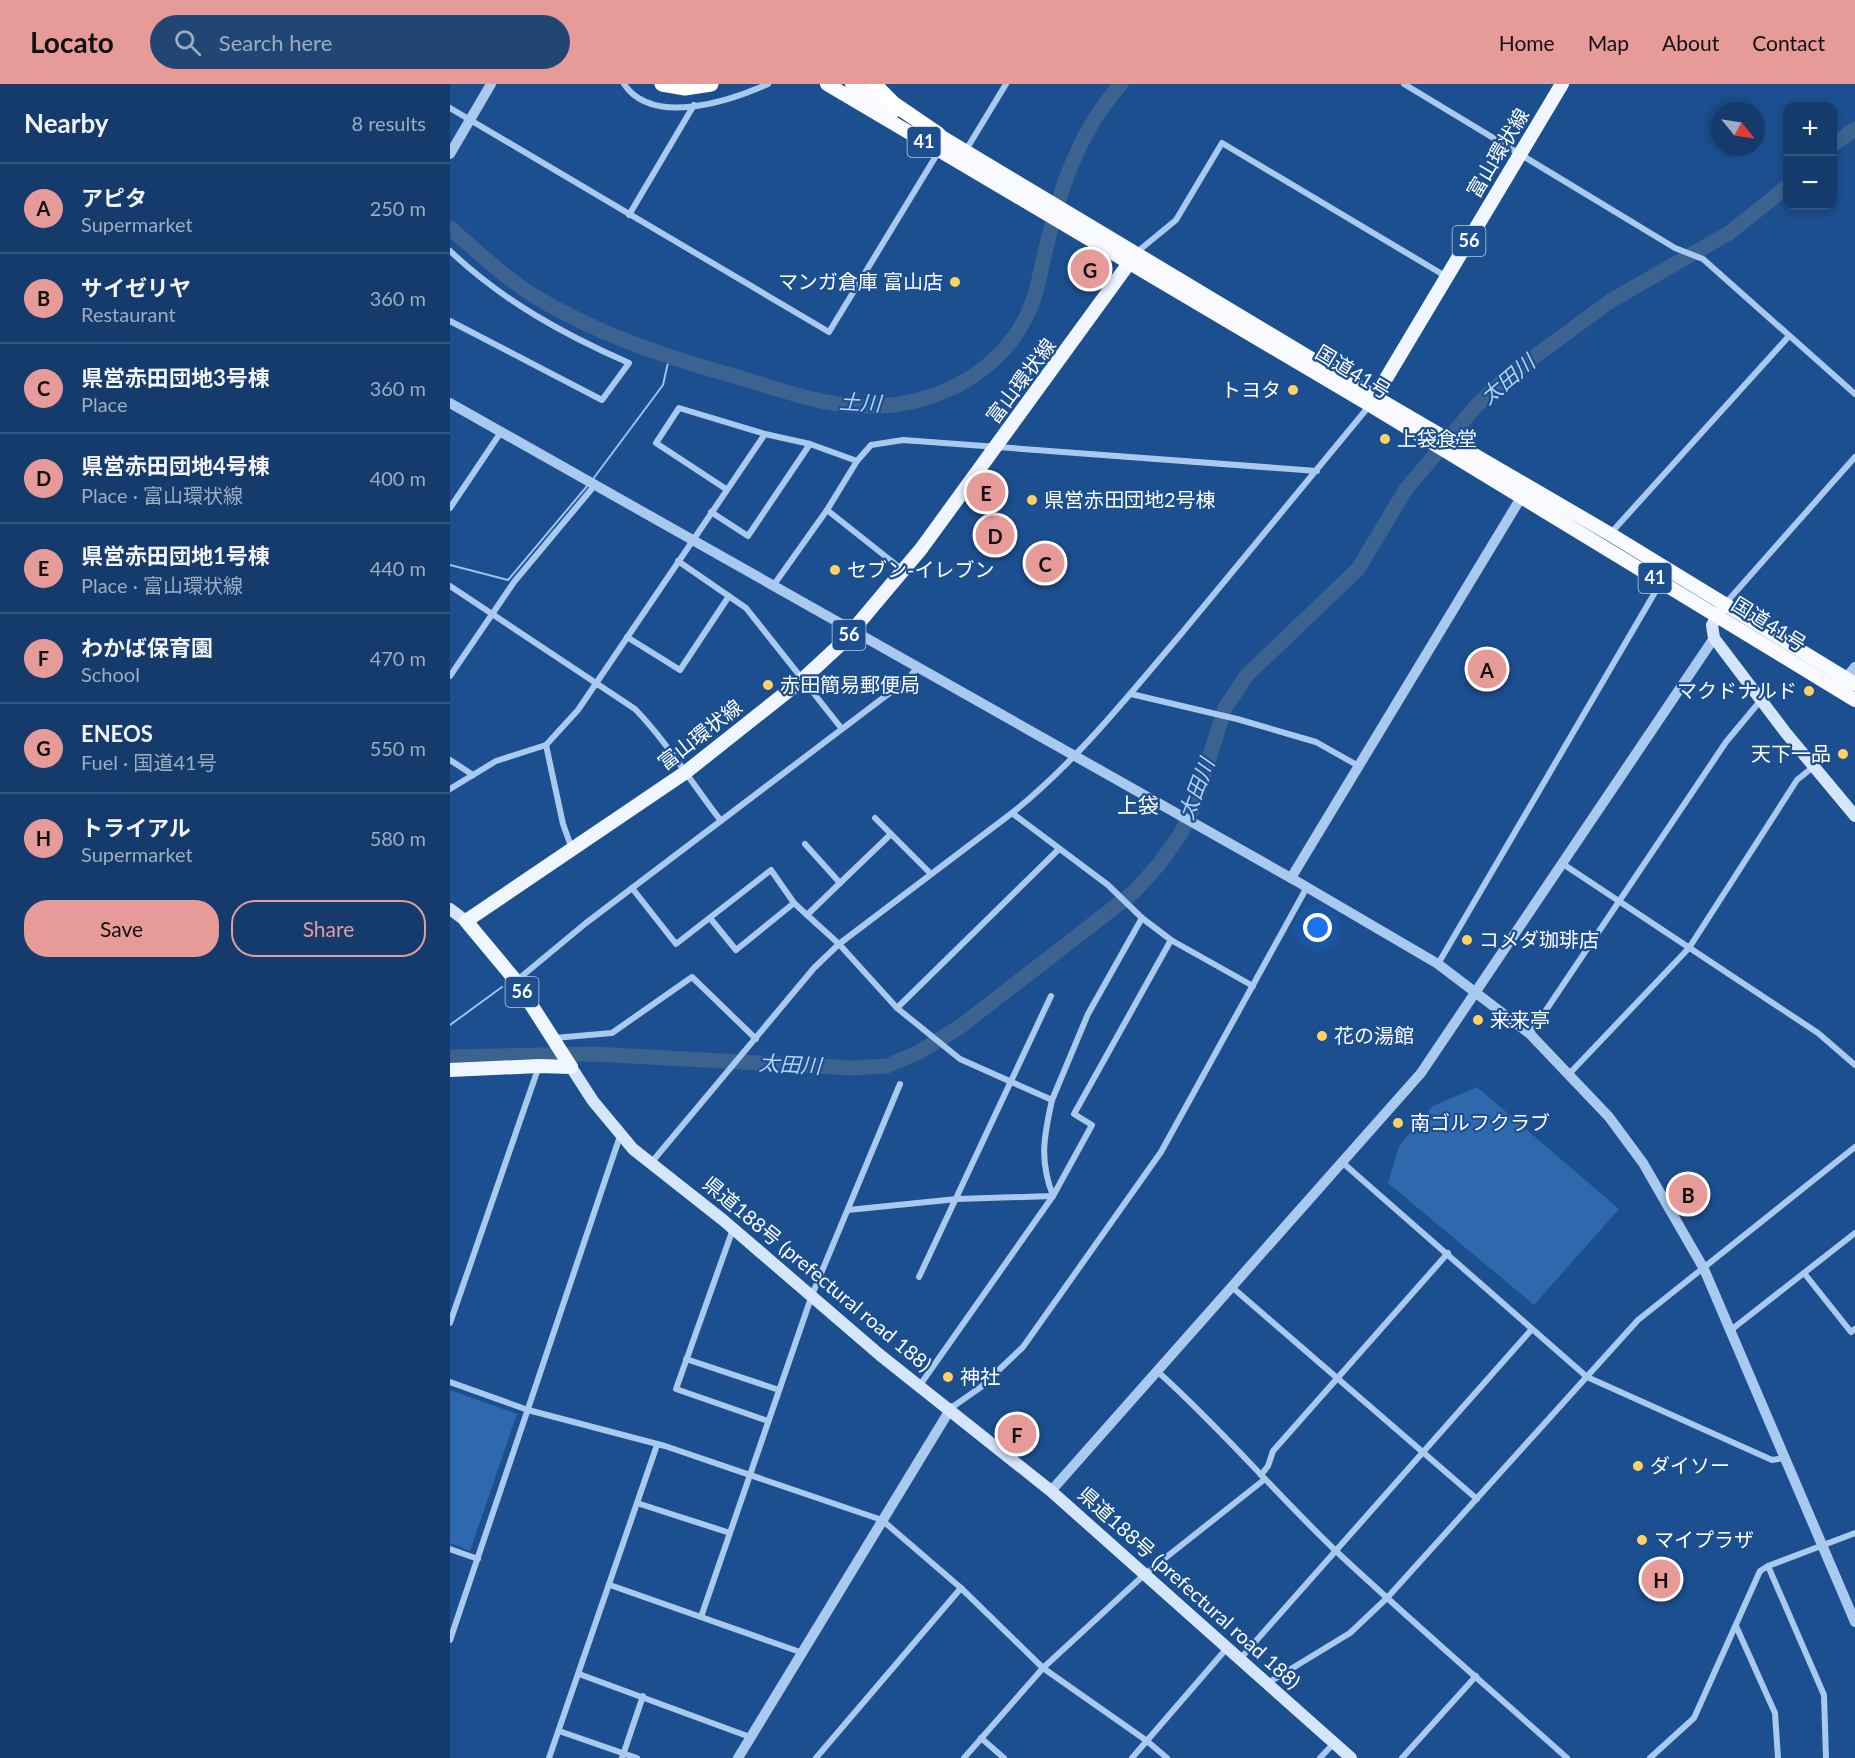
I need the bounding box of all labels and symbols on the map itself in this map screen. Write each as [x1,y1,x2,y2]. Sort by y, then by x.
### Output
north arrow [1711,102,1765,156]
street label: 富山環状線 [1461,103,1533,202]
road number: 41 [908,127,940,157]
road number: 56 [1452,226,1486,256]
pin: G [1070,246,1110,291]
place label: マンガ倉庫 富山店 [778,269,943,293]
marker: マンガ倉庫 富山店 [948,275,962,289]
street label: 富山環状線 [981,333,1060,428]
street label: 国道41号 [1312,339,1395,403]
water label: 太田川 [1475,348,1541,409]
place label: トヨタ [1221,377,1281,401]
marker: トヨタ [1286,383,1300,397]
water label: 土川 [838,388,884,415]
place label: 上袋食堂 [1397,426,1477,450]
marker: 上袋食堂 [1378,432,1392,446]
pin: E [966,470,1006,514]
place label: 県営赤田団地2号棟 [1044,487,1216,511]
marker: 県営赤田団地2号棟 [1025,493,1039,507]
pin: D [976,512,1014,558]
pin: C [1026,540,1064,586]
place label: セブン-イレブン [847,557,994,581]
marker: セブン-イレブン [828,563,842,577]
road number: 41 [1638,563,1672,593]
street label: 国道41号 [1728,591,1811,655]
road number: 56 [832,620,866,650]
pin: A [1468,646,1506,692]
place label: 赤田簡易郵便局 [780,672,920,696]
marker: 赤田簡易郵便局 [761,678,775,692]
place label: マクドナルド [1677,678,1797,702]
marker: マクドナルド [1802,684,1816,698]
street label: 富山環状線 [653,694,746,774]
place label: 天下一品 [1751,741,1831,765]
marker: 天下一品 [1836,747,1850,761]
water label: 太田川 [1173,753,1219,822]
district label: 上袋 [1117,792,1159,817]
your location [1303,913,1332,942]
place label: コメダ珈琲店 [1479,927,1599,951]
marker: コメダ珈琲店 [1460,933,1474,947]
road number: 56 [506,977,538,1007]
place label: 来来亭 [1490,1007,1550,1031]
marker: 来来亭 [1471,1013,1485,1027]
place label: 花の湯館 [1334,1023,1414,1047]
marker: 花の湯館 [1315,1029,1329,1043]
water label: 太田川 [758,1049,824,1078]
place label: 南ゴルフクラブ [1410,1110,1550,1134]
marker: 南ゴルフクラブ [1391,1116,1405,1130]
street label: 県道188号 (prefectural road 188) [699,1171,937,1376]
pin: B [1668,1172,1708,1216]
place label: 神社 [960,1364,1000,1388]
marker: 神社 [941,1370,955,1384]
pin: F [998,1412,1036,1456]
place label: ダイソー [1650,1453,1730,1477]
marker: ダイソー [1631,1459,1645,1473]
street label: 県道188号 (prefectural road 188) [1074,1481,1306,1693]
place label: マイプラザ [1654,1527,1754,1551]
marker: マイプラザ [1635,1533,1649,1547]
pin: H [1642,1556,1680,1602]

